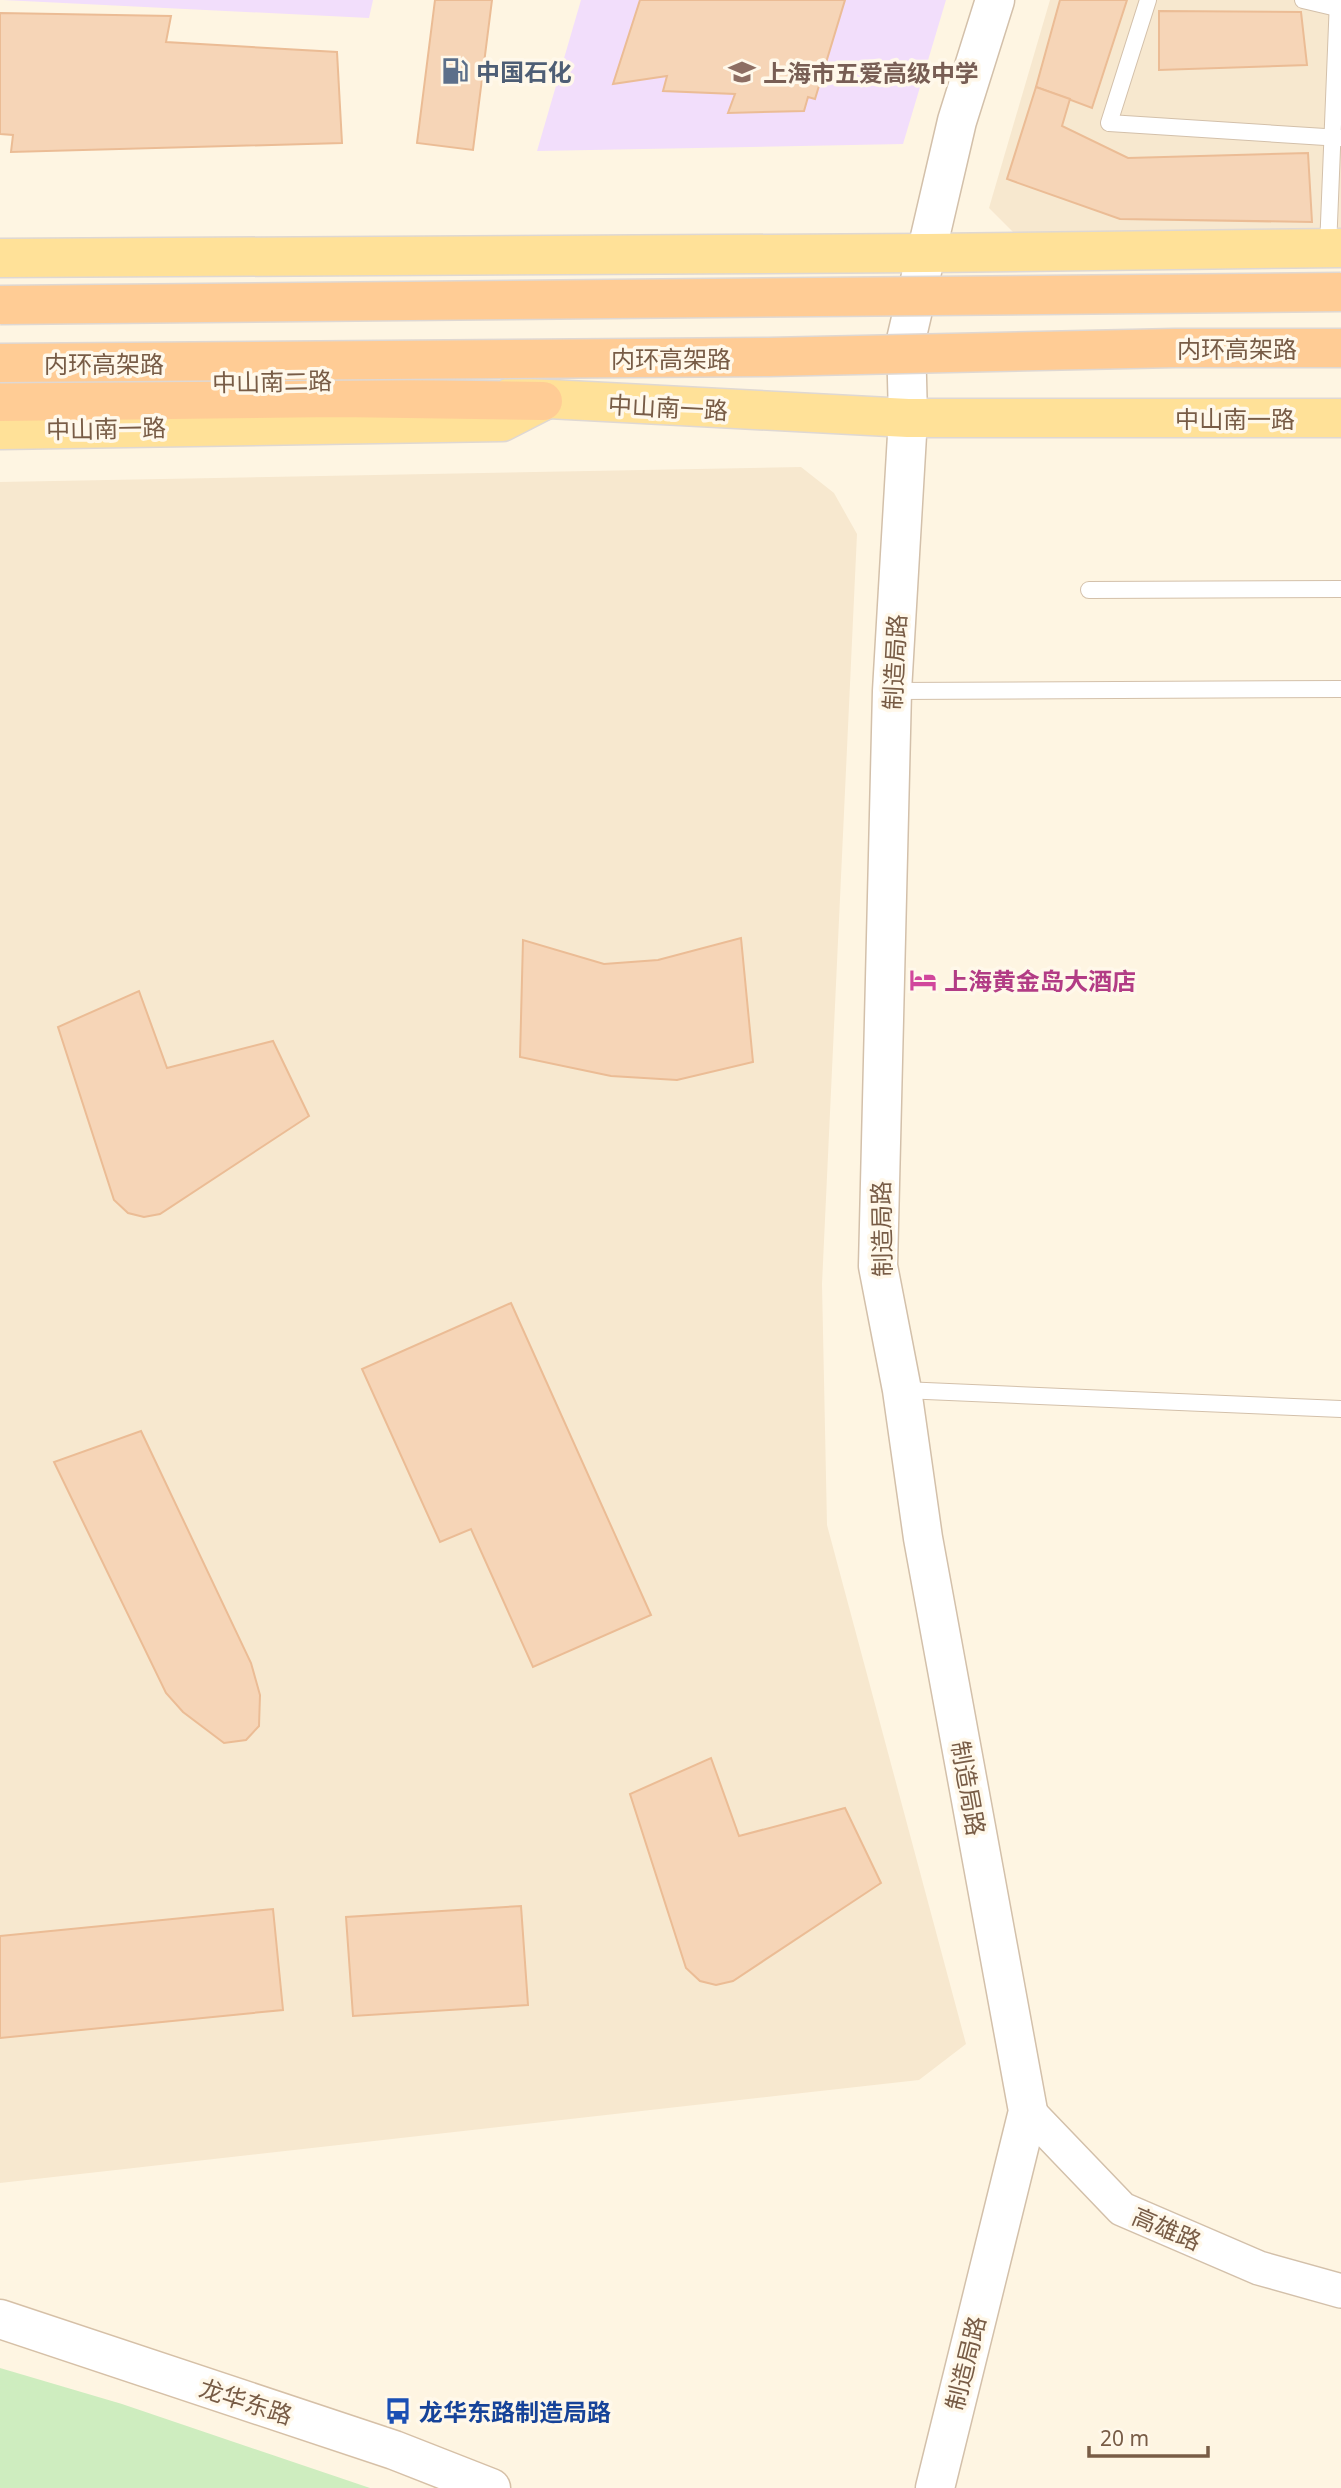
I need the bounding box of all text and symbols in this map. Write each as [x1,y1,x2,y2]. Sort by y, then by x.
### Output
place label: 中国石化 [476,55,572,88]
fuel station icon: 中国石化 [440,56,470,86]
place label: 上海市五爱高级中学 [763,56,979,89]
school or university icon: 上海市五爱高级中学 [727,57,757,87]
street label: 内环高架路 [1177,332,1297,365]
street label: 内环高架路 [611,342,731,375]
street label: 内环高架路 [44,347,164,380]
street label: 中山南二路 [212,363,332,399]
street label: 中山南一路 [607,387,729,427]
street label: 中山南一路 [1175,402,1295,435]
street label: 中山南一路 [46,410,166,446]
street label: 制造局路 [875,613,913,711]
place label: 上海黄金岛大酒店 [944,964,1136,997]
hotel icon: 上海黄金岛大酒店 [908,965,938,995]
street label: 制造局路 [864,1181,898,1277]
street label: 制造局路 [944,1738,994,1838]
street label: 高雄路 [1127,2199,1207,2257]
street label: 制造局路 [937,2312,993,2414]
street label: 龙华东路 [195,2370,297,2432]
place label: 龙华东路制造局路 [419,2395,611,2428]
bus stop icon: 龙华东路制造局路 [383,2396,413,2426]
scale bar [1089,2414,1208,2458]
text: 20 m [1100,2424,1149,2452]

